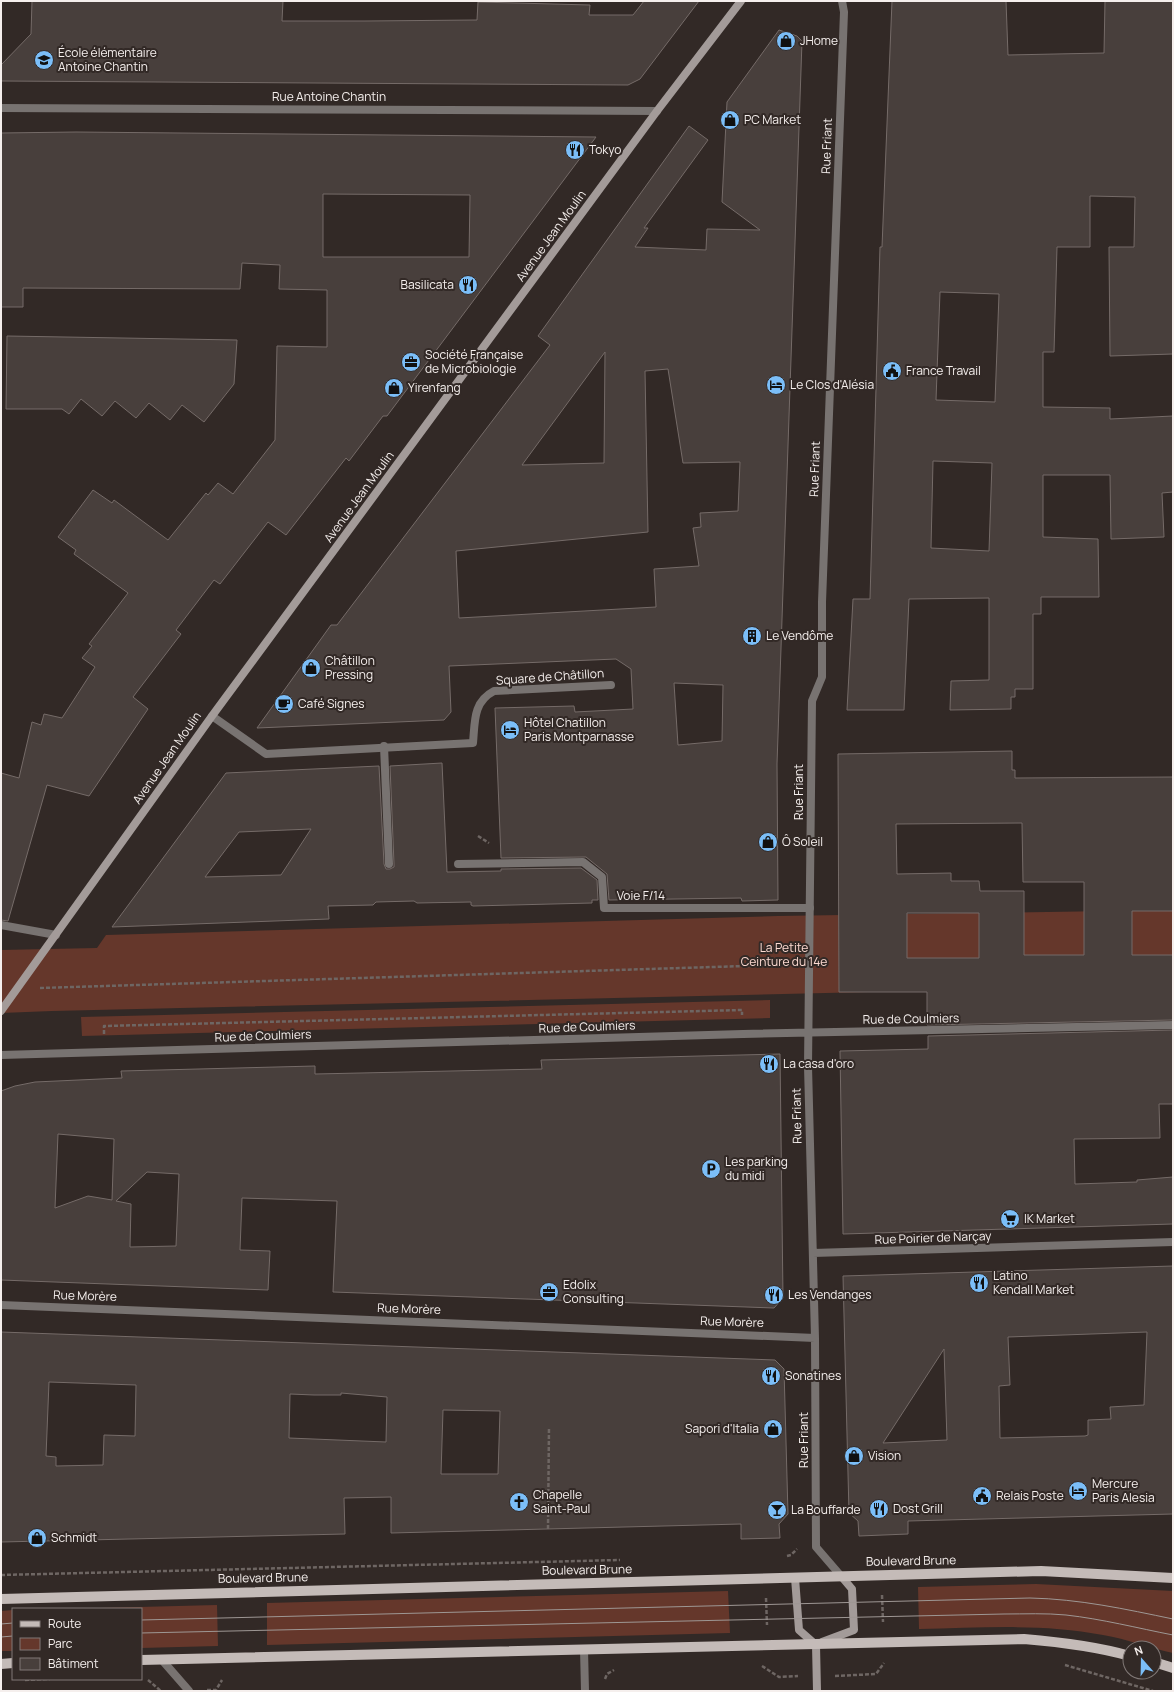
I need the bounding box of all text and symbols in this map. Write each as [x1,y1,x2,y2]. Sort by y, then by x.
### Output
shop icon: JHome [775,30,797,52]
place label: JHome [800,32,838,49]
place label: École élémentaire Antoine Chantin [58,44,157,75]
school or university icon: École élémentaire Antoine Chantin [33,49,55,71]
street label: Rue Antoine Chantin [272,88,386,105]
shop icon: PC Market [719,109,741,131]
place label: PC Market [744,111,801,128]
street label: Rue Friant [817,118,836,174]
restaurant icon: Tokyo [564,139,586,161]
place label: Tokyo [589,141,621,158]
street label: Avenue Jean Moulin [512,187,590,285]
restaurant icon: Basilicata [457,274,479,296]
place label: Basilicata [401,276,454,293]
place label: Société Française de Microbiologie [425,346,523,377]
office icon: Société Française de Microbiologie [400,351,422,373]
public building icon: France Travail [881,360,903,382]
place label: France Travail [906,362,981,379]
hotel icon: Le Clos d'Alésia [765,374,787,396]
place label: Le Clos d'Alésia [790,376,874,393]
shop icon: Yirenfang [383,377,405,399]
place label: Yirenfang [408,379,461,396]
street label: Rue Friant [805,441,824,497]
street label: Avenue Jean Moulin [320,448,398,546]
building icon: Le Vendôme [741,625,763,647]
place label: Le Vendôme [766,627,833,644]
place label: Châtillon Pressing [325,652,375,683]
shop icon: Châtillon Pressing [300,657,322,679]
street label: Square de Châtillon [495,664,605,689]
cafe icon: Café Signes [273,693,295,715]
place label: Café Signes [298,695,365,712]
street label: Avenue Jean Moulin [128,708,205,807]
place label: Hôtel Chatillon Paris Montparnasse [524,714,634,745]
hotel icon: Hôtel Chatillon Paris Montparnasse [499,719,521,741]
street label: Rue Friant [790,764,807,820]
shop icon: Ô Soleil [757,831,779,853]
place label: Ô Soleil [782,833,823,850]
street label: Voie F/14 [617,887,665,904]
park label: La Petite Ceinture du 14e [741,939,827,970]
street label: Rue de Coulmiers [863,1009,959,1028]
street label: Rue de Coulmiers [538,1016,636,1037]
street label: Rue de Coulmiers [214,1025,312,1046]
restaurant icon: La casa d'oro [758,1053,780,1075]
place label: La casa d'oro [783,1055,854,1072]
street label: Rue Friant [788,1088,805,1144]
place label: Les parking du midi [725,1153,788,1184]
parking icon: Les parking du midi [700,1158,722,1180]
supermarket icon: IK Market [999,1208,1021,1230]
place label: IK Market [1024,1210,1075,1227]
street label: Rue Poirier de Narçay [874,1227,992,1248]
place label: Latino Kendall Market [993,1267,1074,1298]
restaurant icon: Latino Kendall Market [968,1272,990,1294]
place label: Edolix Consulting [563,1276,624,1307]
office icon: Edolix Consulting [538,1281,560,1303]
restaurant icon: Les Vendanges [763,1284,785,1306]
street label: Rue Morère [53,1286,117,1305]
place label: Les Vendanges [788,1286,872,1303]
street label: Rue Morère [377,1299,441,1318]
street label: Rue Morère [700,1312,764,1331]
restaurant icon: Sonatines [760,1365,782,1387]
place label: Sonatines [785,1367,841,1384]
street label: Rue Friant [795,1412,812,1468]
shop icon: Sapori d'Italia [762,1418,784,1440]
place label: Sapori d'Italia [685,1420,759,1437]
shop icon: Vision [843,1445,865,1467]
place label: Vision [868,1447,901,1464]
place label: Mercure Paris Alesia [1092,1475,1155,1506]
hotel icon: Mercure Paris Alesia [1067,1480,1089,1502]
public building icon: Relais Poste [971,1485,993,1507]
place label: Chapelle Saint-Paul [533,1486,590,1517]
place label: Relais Poste [996,1487,1064,1504]
church icon: Chapelle Saint-Paul [508,1491,530,1513]
restaurant icon: Dost Grill [868,1498,890,1520]
bar icon: La Bouffarde [766,1499,788,1521]
place label: Dost Grill [893,1500,943,1517]
place label: La Bouffarde [791,1501,861,1518]
shop icon: Schmidt [26,1527,48,1549]
place label: Schmidt [51,1529,97,1546]
street label: Boulevard Brune [866,1551,956,1570]
street label: Boulevard Brune [542,1560,632,1579]
street label: Boulevard Brune [218,1568,308,1587]
legend [12,1608,142,1680]
text: Route [48,1615,81,1632]
text: Parc [48,1635,73,1652]
north arrow [1122,1640,1162,1680]
text: N [1132,1642,1145,1659]
text: Bâtiment [48,1655,99,1672]

